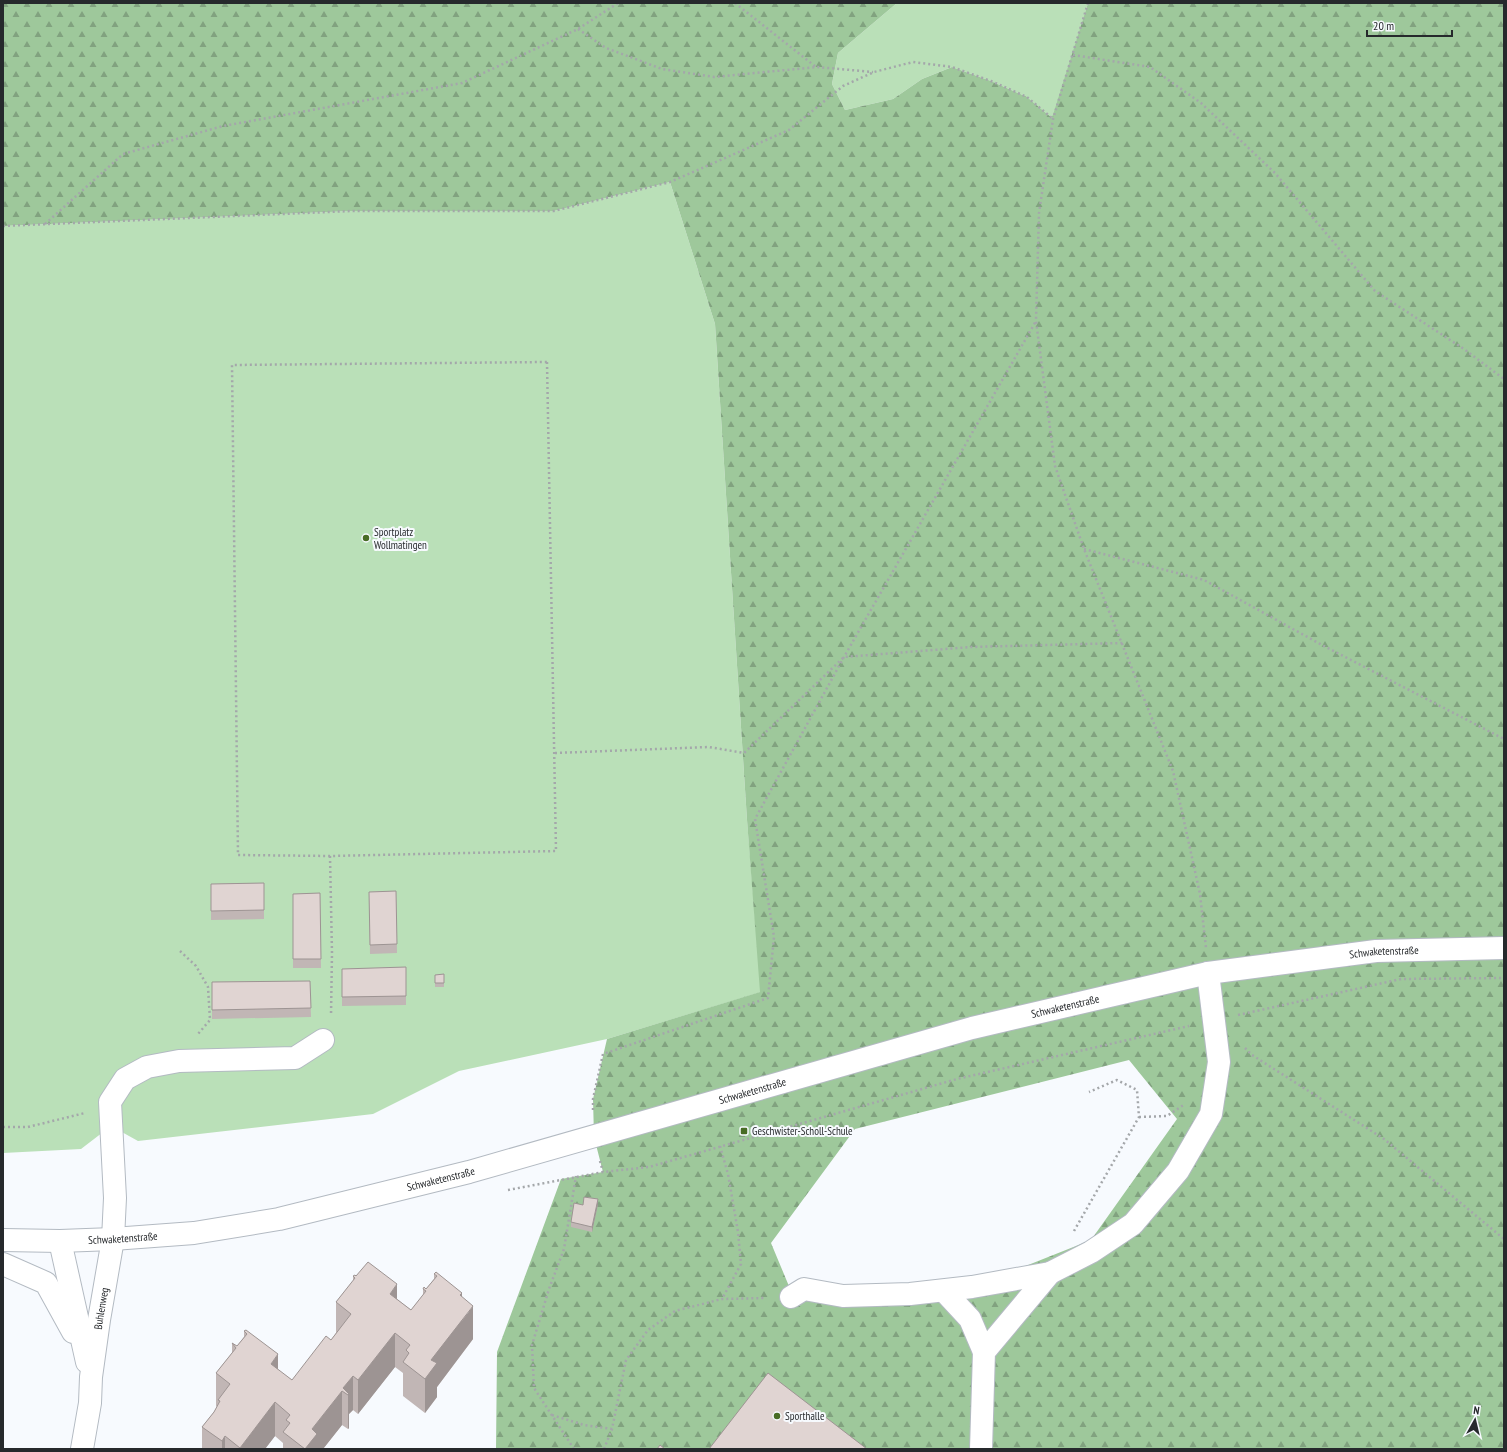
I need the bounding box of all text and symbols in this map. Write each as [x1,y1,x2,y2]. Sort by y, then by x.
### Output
scale bar [1367,12,1452,38]
text: 20 m [1373,18,1394,33]
place label: Sportplatz Wollmatingen [374,525,427,552]
marker: Sportplatz Wollmatingen [361,533,371,543]
street label: Schwaketenstraße [1348,943,1419,961]
street label: Schwaketenstraße [1030,991,1101,1021]
street label: Schwaketenstraße [717,1074,788,1107]
place label: Geschwister-Scholl-Schule [752,1124,853,1138]
marker: Geschwister-Scholl-Schule [739,1126,749,1136]
street label: Schwaketenstraße [405,1164,477,1194]
street label: Schwaketenstraße [88,1229,159,1247]
street label: Buhlenweg [91,1286,112,1330]
north arrow [1455,1400,1495,1440]
text: N [1472,1403,1480,1417]
place label: Sporthalle [785,1409,825,1423]
marker: Sporthalle [772,1411,782,1421]

